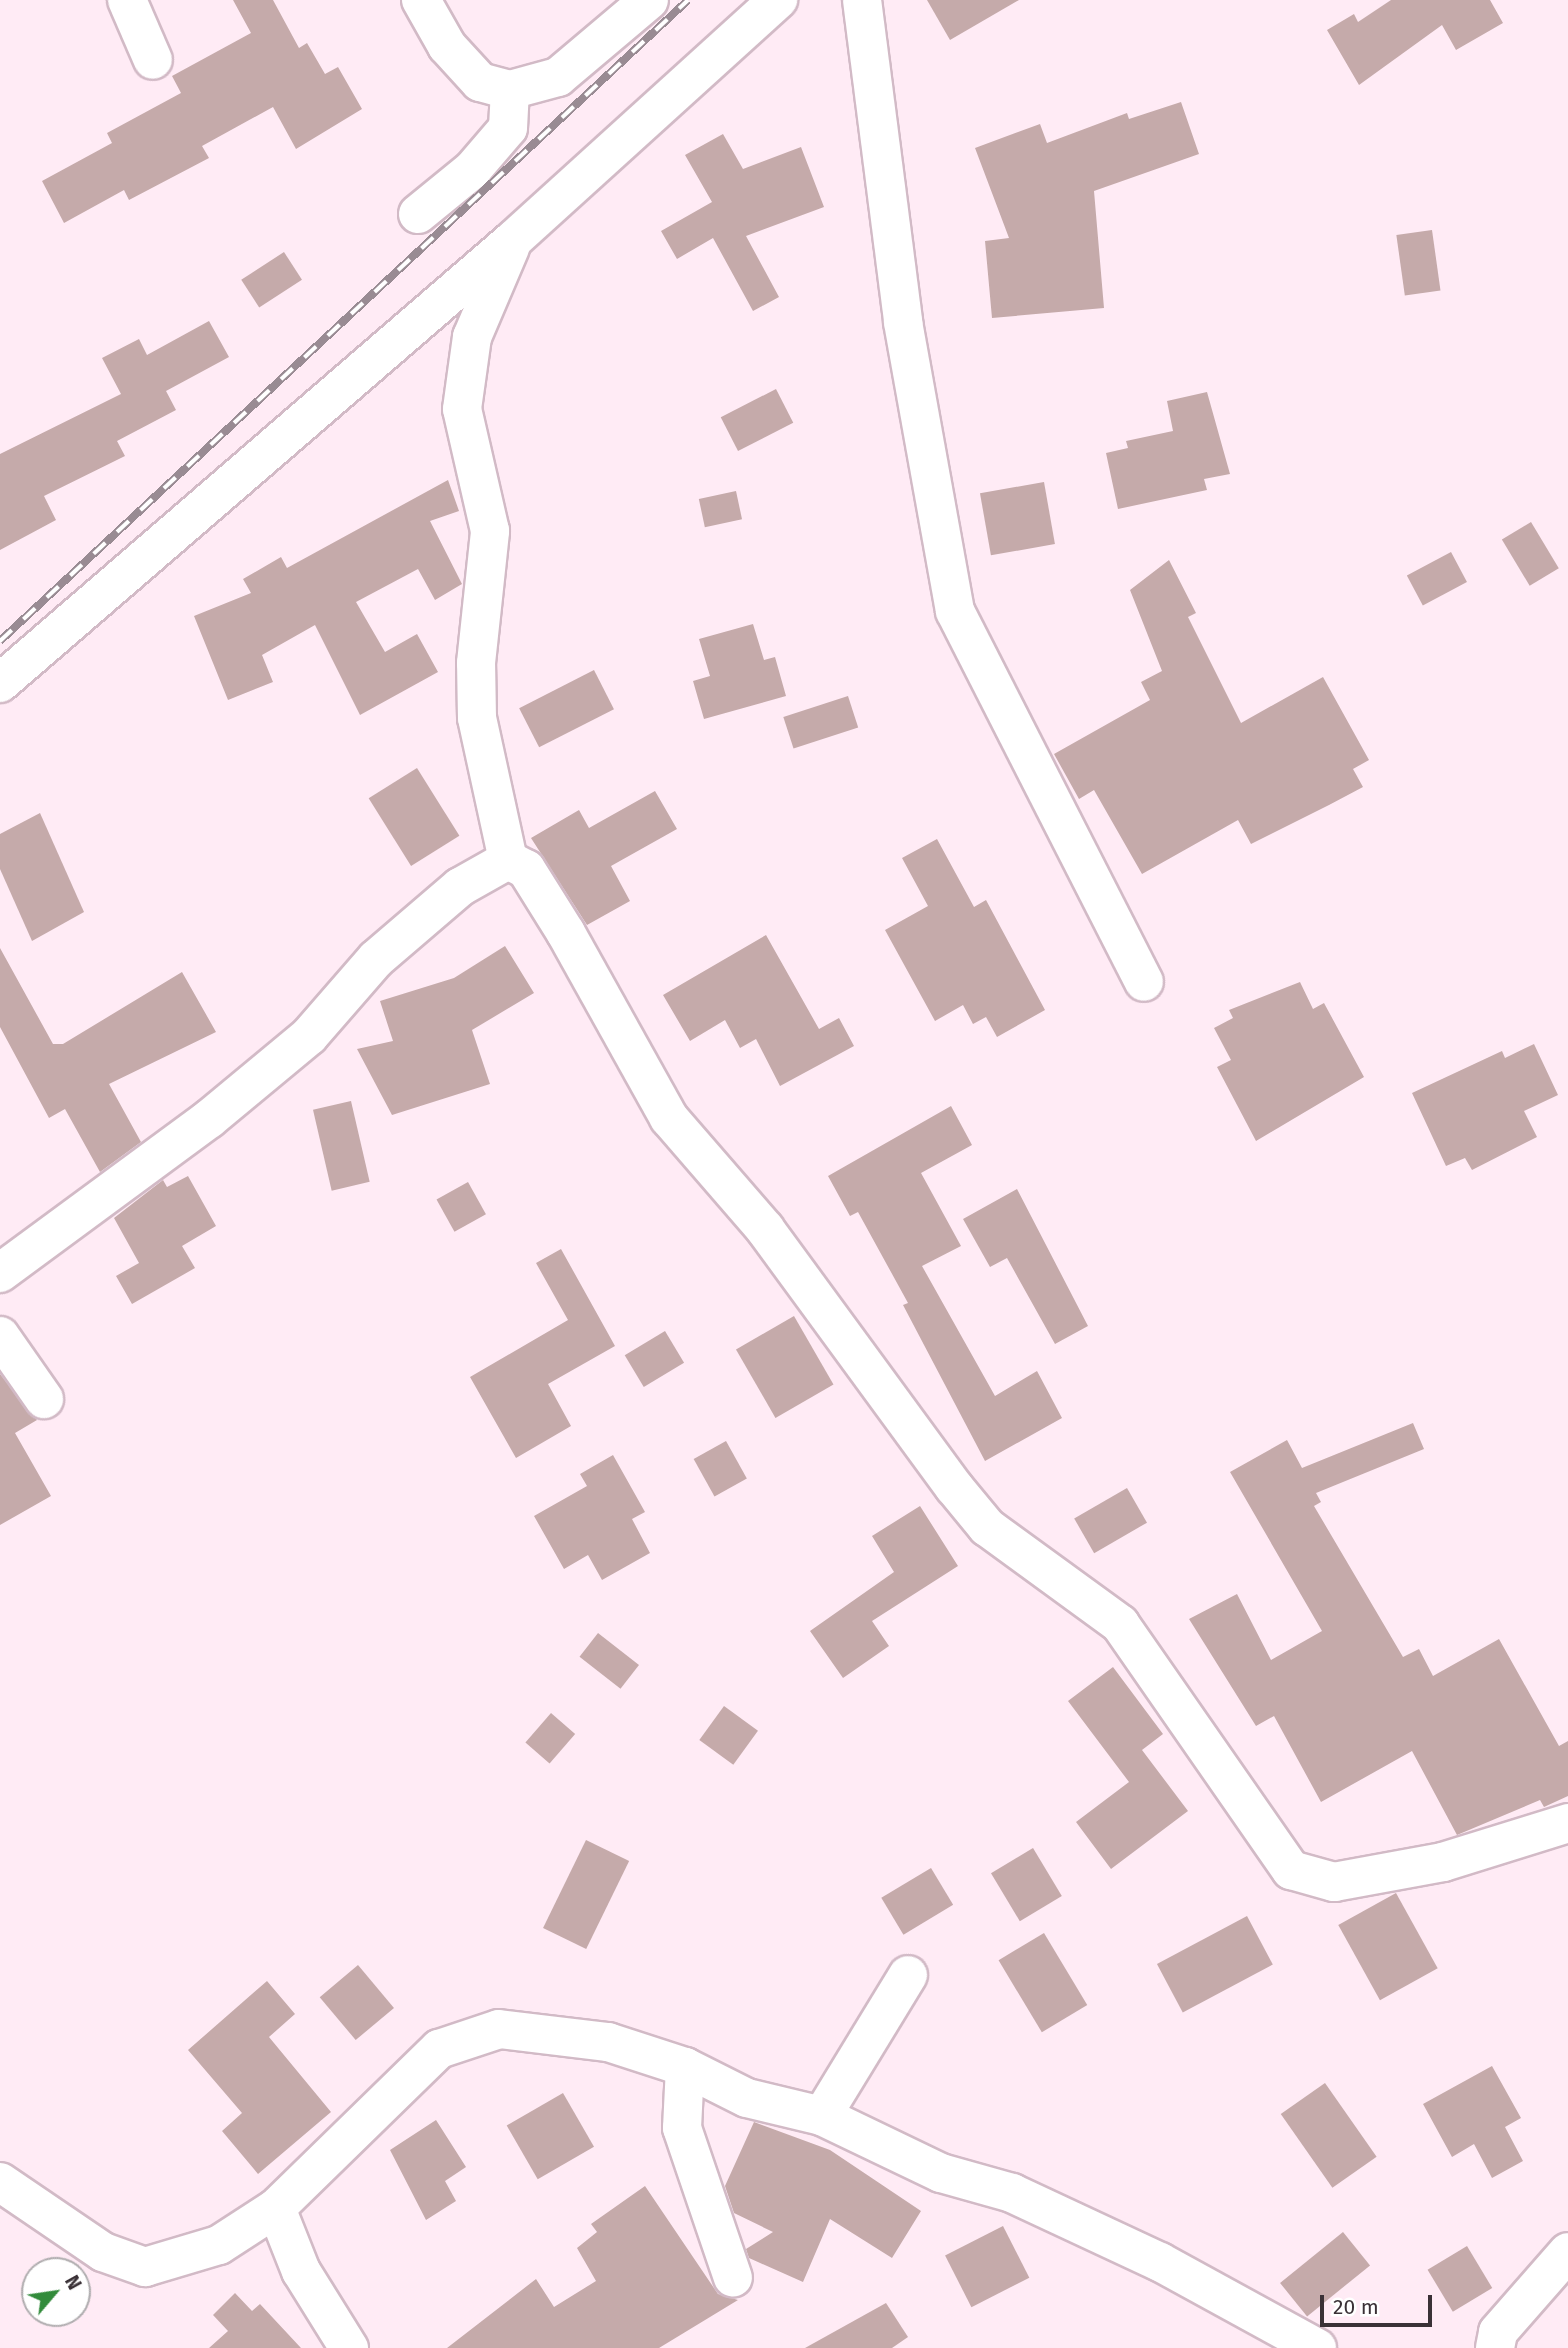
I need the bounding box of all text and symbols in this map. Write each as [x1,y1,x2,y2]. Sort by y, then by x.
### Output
north arrow [21,2257,91,2327]
text: N [60,2271,86,2294]
scale bar [1323,2282,1435,2326]
text: 20 m [1333,2294,1379,2320]

